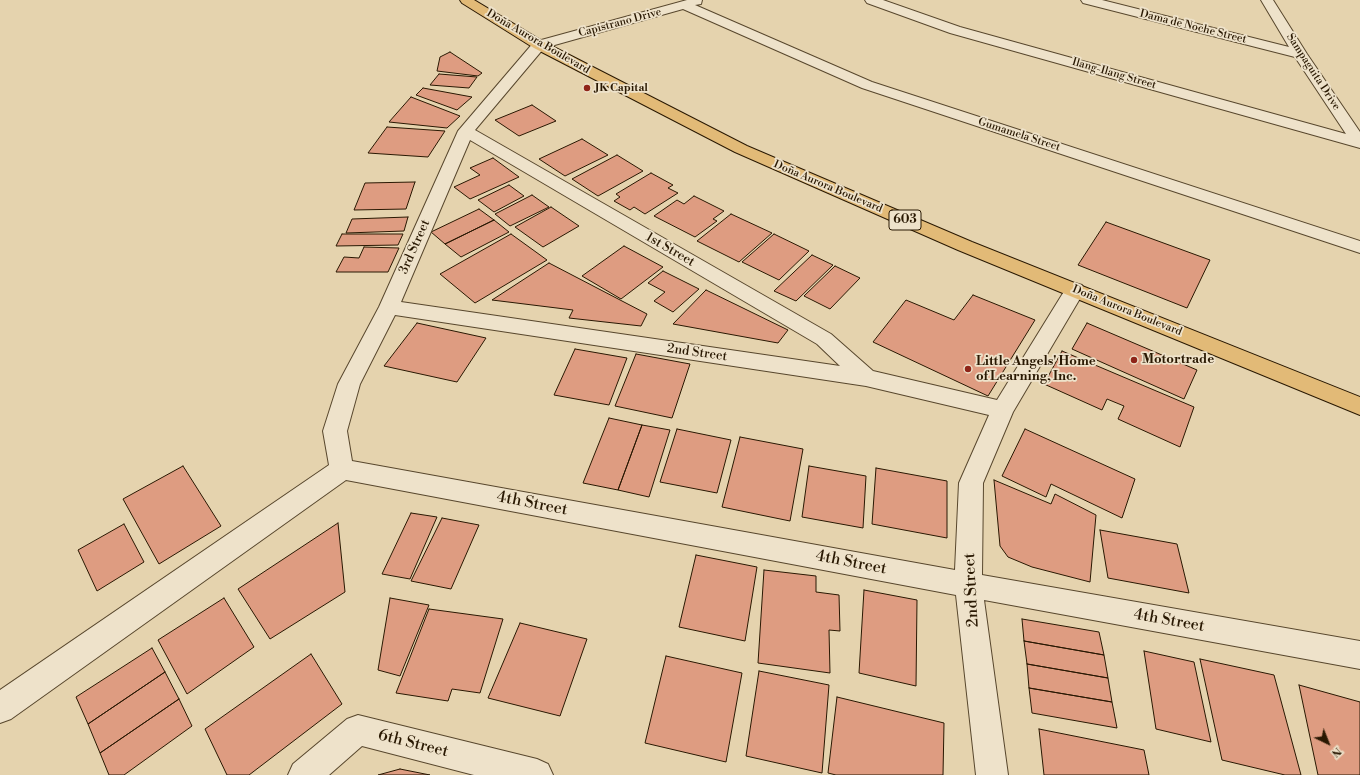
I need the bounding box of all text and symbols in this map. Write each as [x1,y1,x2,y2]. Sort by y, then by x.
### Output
street label: Capistrano Drive [577,6,663,40]
street label: Doña Aurora Boulevard [484,7,592,77]
street label: Dama de Noche Street [1138,7,1248,47]
street label: Sampaguita Drive [1283,31,1343,113]
street label: Ilang-Ilang Street [1070,56,1158,92]
place label: JK Capital [595,81,648,95]
marker: JK Capital [582,83,592,93]
street label: Gumamela Street [976,115,1062,155]
street label: Doña Aurora Boulevard [772,158,884,216]
road number: 603 [889,210,921,230]
street label: 3rd Street [396,217,434,277]
street label: 1st Street [643,230,697,270]
street label: Doña Aurora Boulevard [1070,283,1184,339]
street label: 2nd Street [666,341,728,365]
place label: Motortrade [1142,352,1214,368]
place label: Little Angels' Home of Learning, Inc. [976,354,1096,385]
marker: Motortrade [1129,355,1139,365]
marker: Little Angels' Home of Learning, Inc. [963,364,973,374]
street label: 4th Street [495,488,569,520]
street label: 4th Street [814,547,888,579]
street label: 2nd Street [960,552,984,628]
street label: 4th Street [1132,605,1206,637]
north arrow [1308,723,1348,763]
street label: 6th Street [376,726,450,762]
text: N [1328,744,1344,760]

